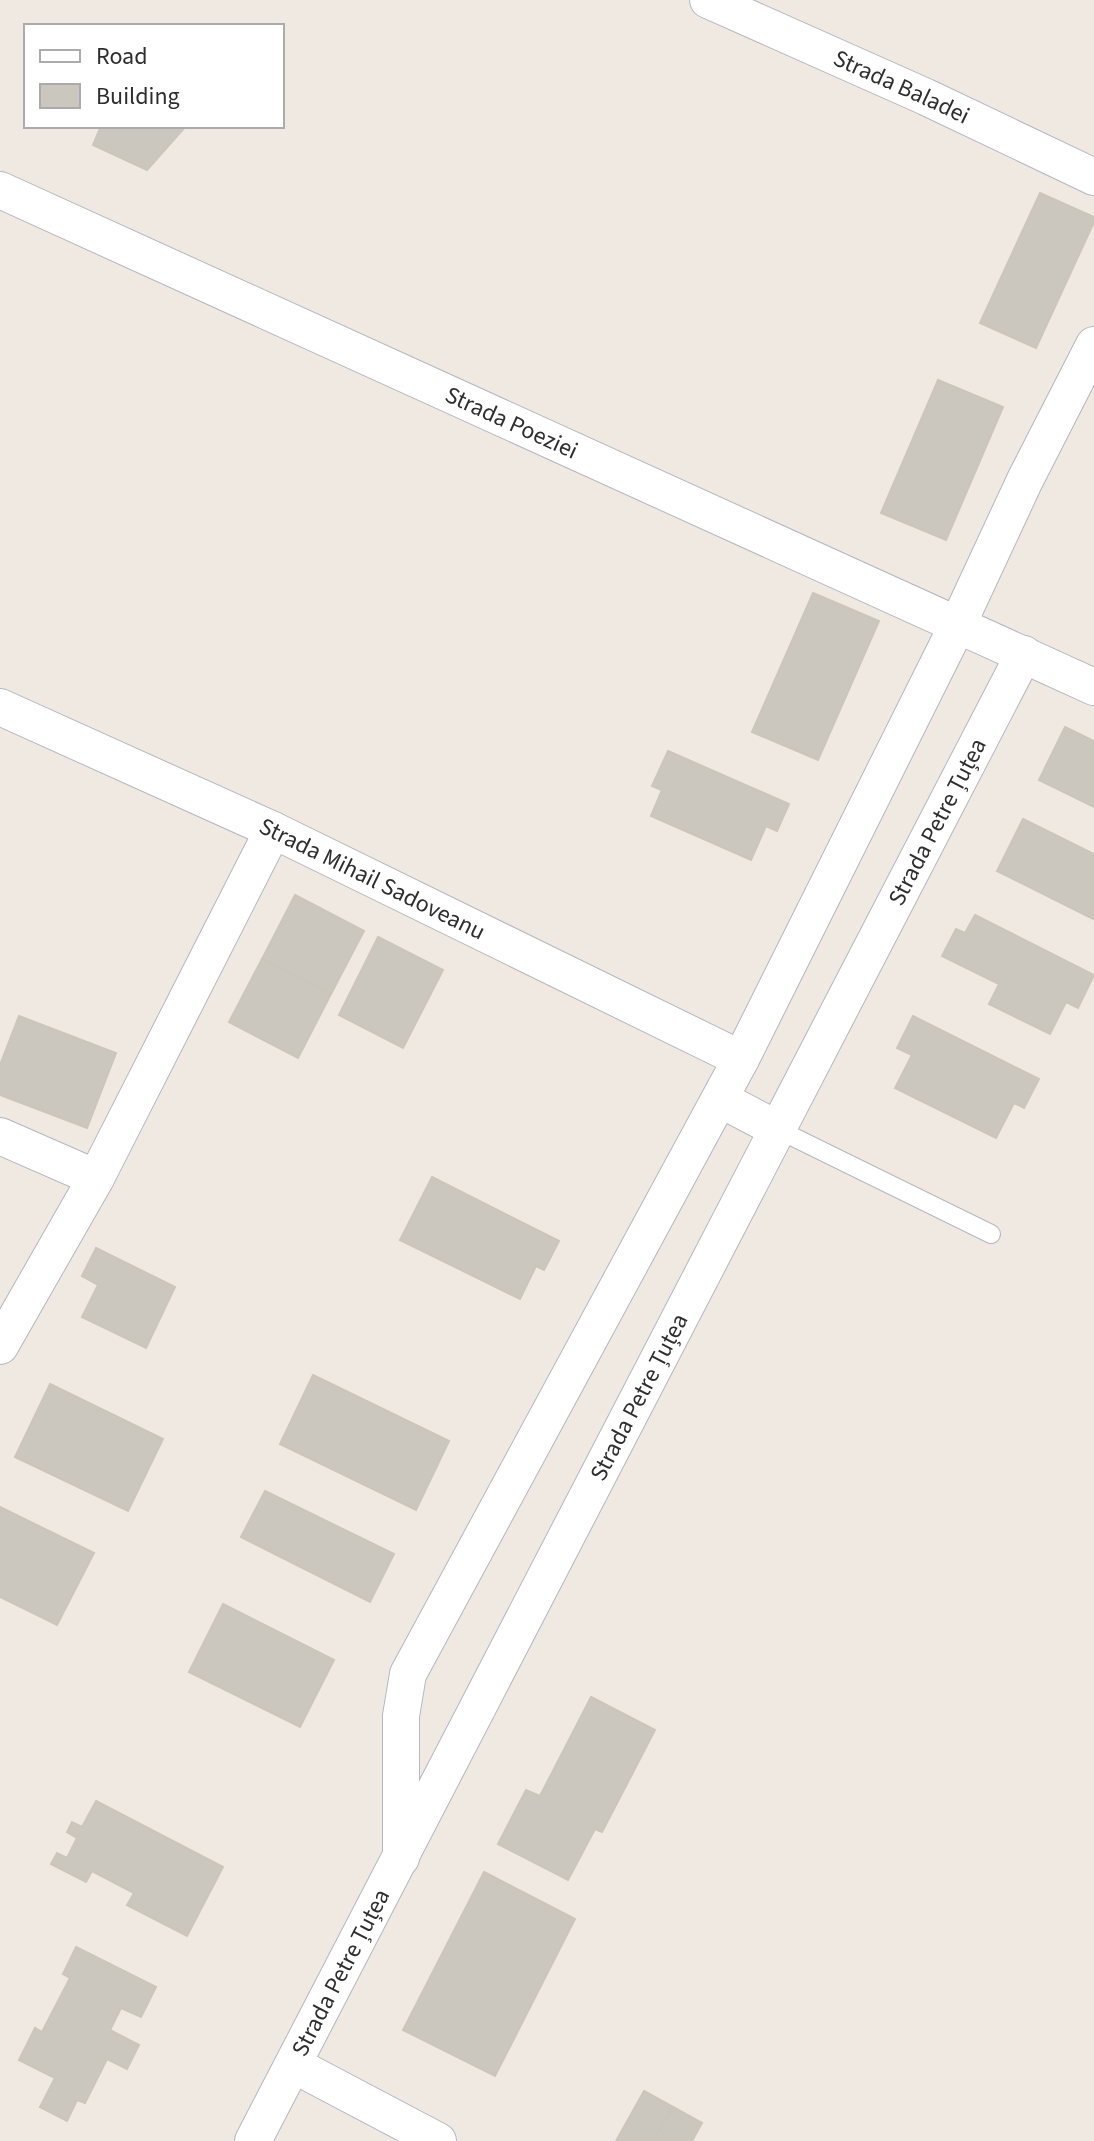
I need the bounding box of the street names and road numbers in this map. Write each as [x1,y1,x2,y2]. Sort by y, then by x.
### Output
street label: Strada Baladei [828,40,975,133]
street label: Strada Poeziei [440,377,584,468]
street label: Strada Petre Țuțea [879,732,995,912]
street label: Strada Mihail Sadoveanu [254,809,491,949]
street label: Strada Petre Țuțea [581,1307,697,1487]
street label: Strada Petre Țuțea [282,1882,398,2062]

